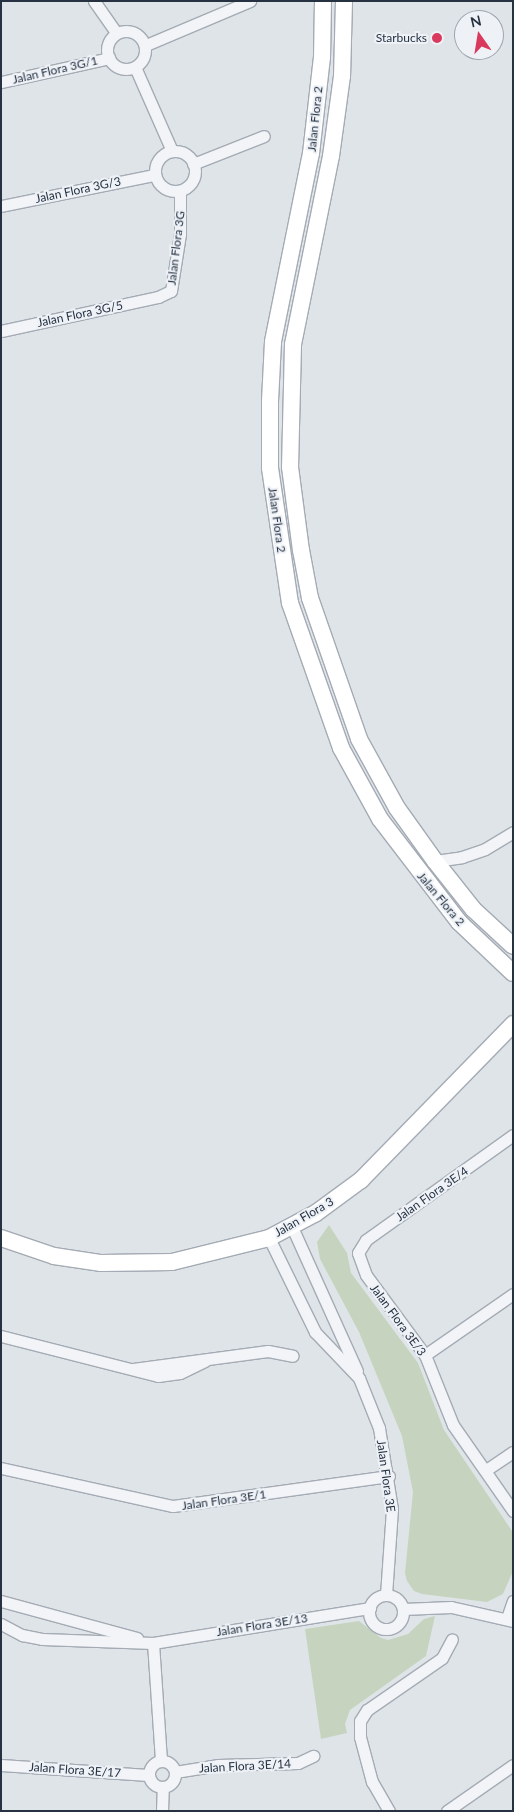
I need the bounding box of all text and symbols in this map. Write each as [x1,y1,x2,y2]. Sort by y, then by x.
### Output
north arrow [454,10,504,60]
text: N [469,11,483,30]
place label: Starbucks [376,31,427,45]
marker: Starbucks [431,32,443,44]
street label: Jalan Flora 3G/1 [11,53,99,87]
street label: Jalan Flora 2 [304,85,326,153]
street label: Jalan Flora 3G/3 [34,174,122,206]
street label: Jalan Flora 3G [164,210,188,286]
street label: Jalan Flora 3G/5 [36,298,124,330]
street label: Jalan Flora 2 [265,486,289,554]
street label: Jalan Flora 2 [414,869,468,929]
street label: Jalan Flora 3E/4 [393,1164,471,1224]
street label: Jalan Flora 3 [272,1194,336,1240]
street label: Jalan Flora 3E/3 [367,1281,429,1359]
street label: Jalan Flora 3E [374,1439,398,1513]
street label: Jalan Flora 3E/1 [181,1487,267,1513]
street label: Jalan Flora 3E/13 [215,1611,309,1639]
street label: Jalan Flora 3E/14 [199,1756,291,1776]
street label: Jalan Flora 3E/17 [29,1760,121,1780]

